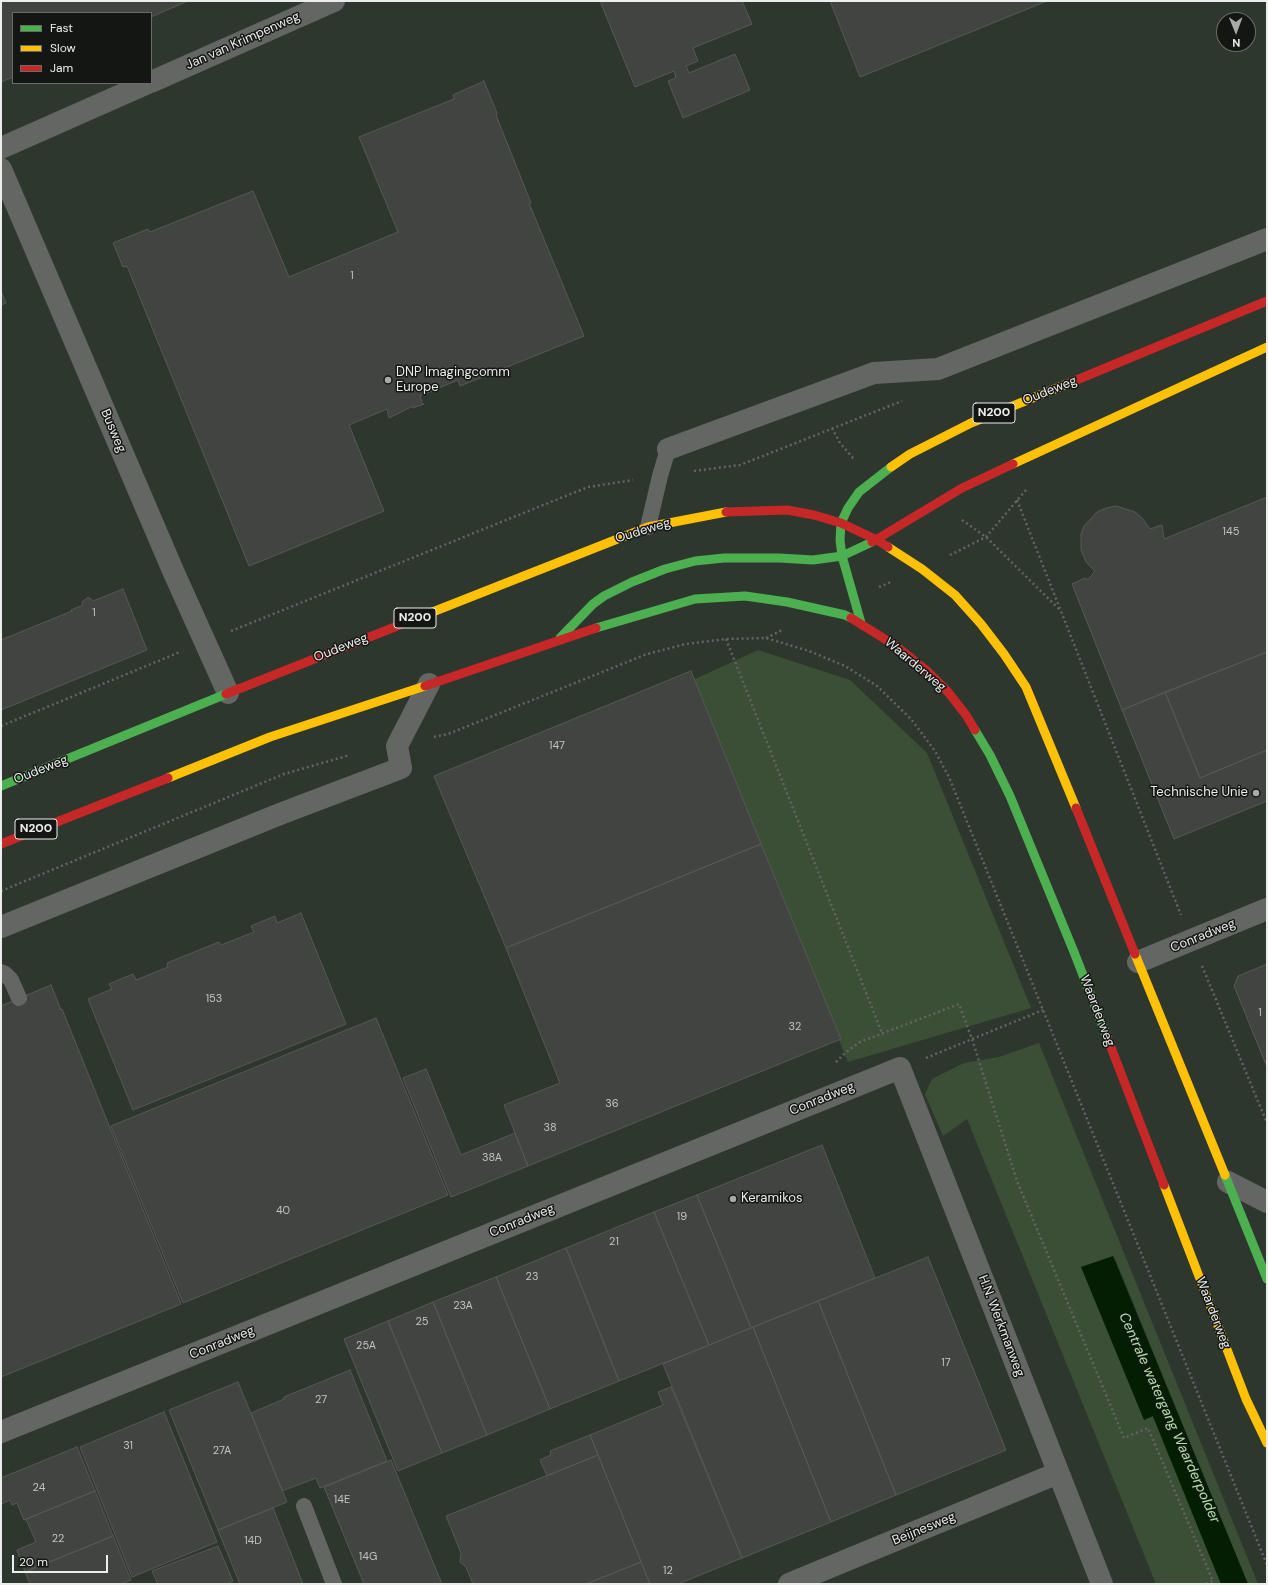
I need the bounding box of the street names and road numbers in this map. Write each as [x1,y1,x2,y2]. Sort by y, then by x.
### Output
street label: Jan van Krimpenweg [183,9,303,73]
street label: Oudeweg [1021,373,1079,409]
road number: N200 [973,403,1015,423]
street label: Busweg [97,407,129,455]
street label: Oudeweg [613,515,673,547]
road number: N200 [394,608,436,628]
street label: Oudeweg [312,630,370,666]
street label: Waarderweg [881,635,949,695]
street label: Oudeweg [12,752,70,788]
road number: N200 [15,819,57,839]
street label: Conradweg [1168,916,1238,956]
street label: Waarderweg [1076,973,1118,1049]
street label: Conradweg [787,1079,857,1119]
street label: Conradweg [487,1201,557,1241]
street label: H.N. Werkmanweg [974,1273,1028,1379]
street label: Waarderweg [1192,1275,1234,1351]
street label: Conradweg [187,1323,257,1363]
street label: Beijnesweg [890,1509,958,1549]

